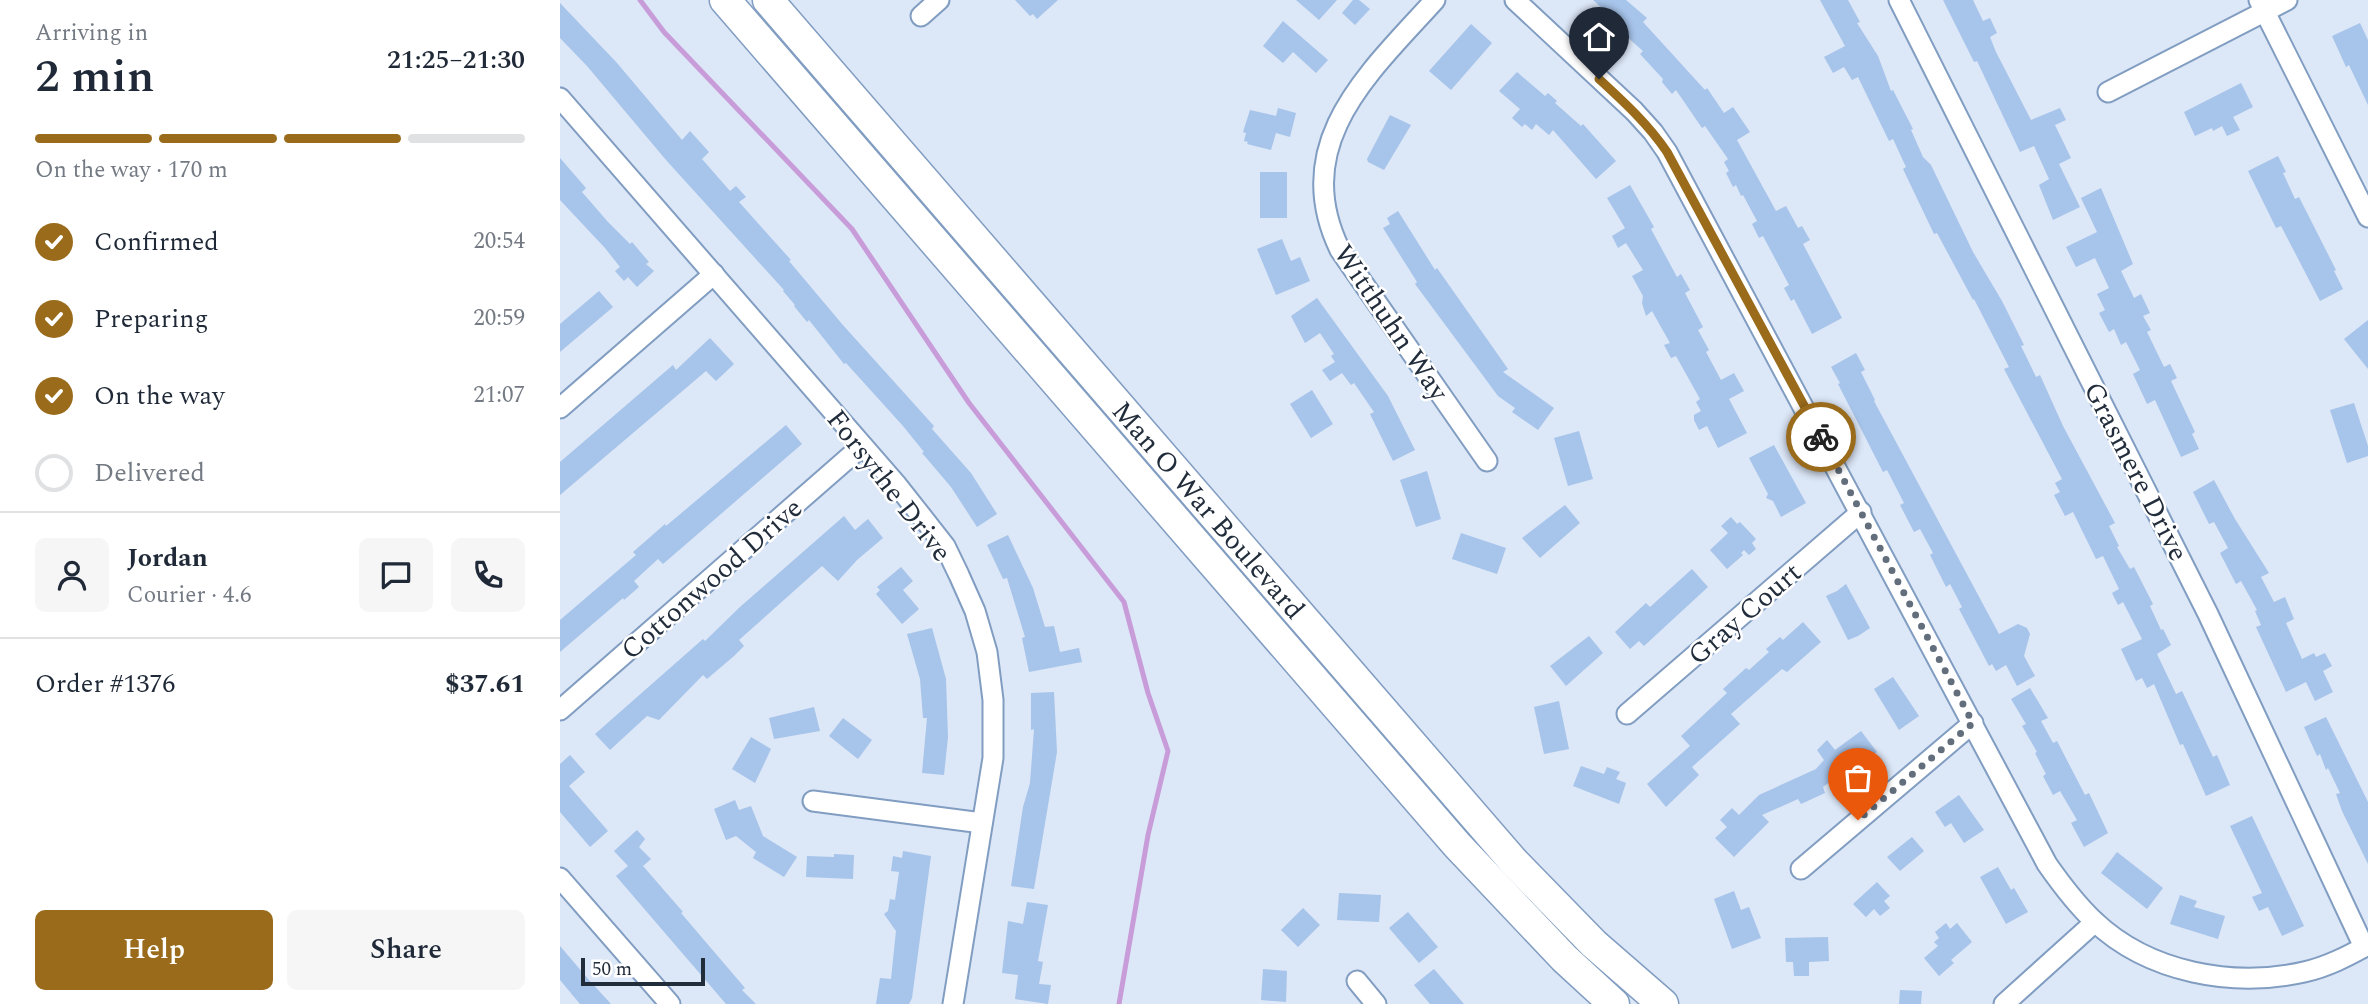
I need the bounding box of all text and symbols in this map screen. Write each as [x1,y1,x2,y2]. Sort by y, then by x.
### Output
pin [1569,7,1629,79]
text: Arriving in [35,16,148,51]
icon: home [1580,18,1618,56]
text: 21:25–21:30 [387,40,525,80]
text: 2 min [35,42,154,112]
text: On the way · 170 m [35,153,228,188]
text: Confirmed [94,222,219,262]
icon: check [35,223,73,261]
text: 20:54 [473,224,525,259]
street label: Witthuhn Way [1322,236,1460,411]
text: Preparing [94,299,208,339]
icon: check [35,300,73,338]
text: 20:59 [473,301,525,336]
street label: Grasmere Drive [2072,374,2199,569]
text: On the way [94,376,225,416]
icon: check [35,377,73,415]
text: 21:07 [473,378,525,413]
street label: Man O War Boulevard [1101,392,1315,630]
street label: Forsythe Drive [815,400,962,571]
courier [1786,402,1856,472]
icon: bike [1802,418,1840,456]
text: Delivered [94,453,205,493]
street label: Cottonwood Drive [611,488,813,671]
button: person [35,538,109,612]
text: Jordan [127,538,208,578]
button: chat [359,538,433,612]
button: phone [451,538,525,612]
street label: Gray Court [1678,552,1812,676]
text: Courier · 4.6 [127,578,252,613]
text: Order #1376 [35,664,175,704]
text: $37.61 [445,664,525,704]
pin [1828,748,1888,820]
icon: bag [1839,759,1877,797]
button: Help [35,910,273,990]
button: Share [287,910,525,990]
scale bar [581,955,705,987]
text: 50 m [592,955,632,984]

